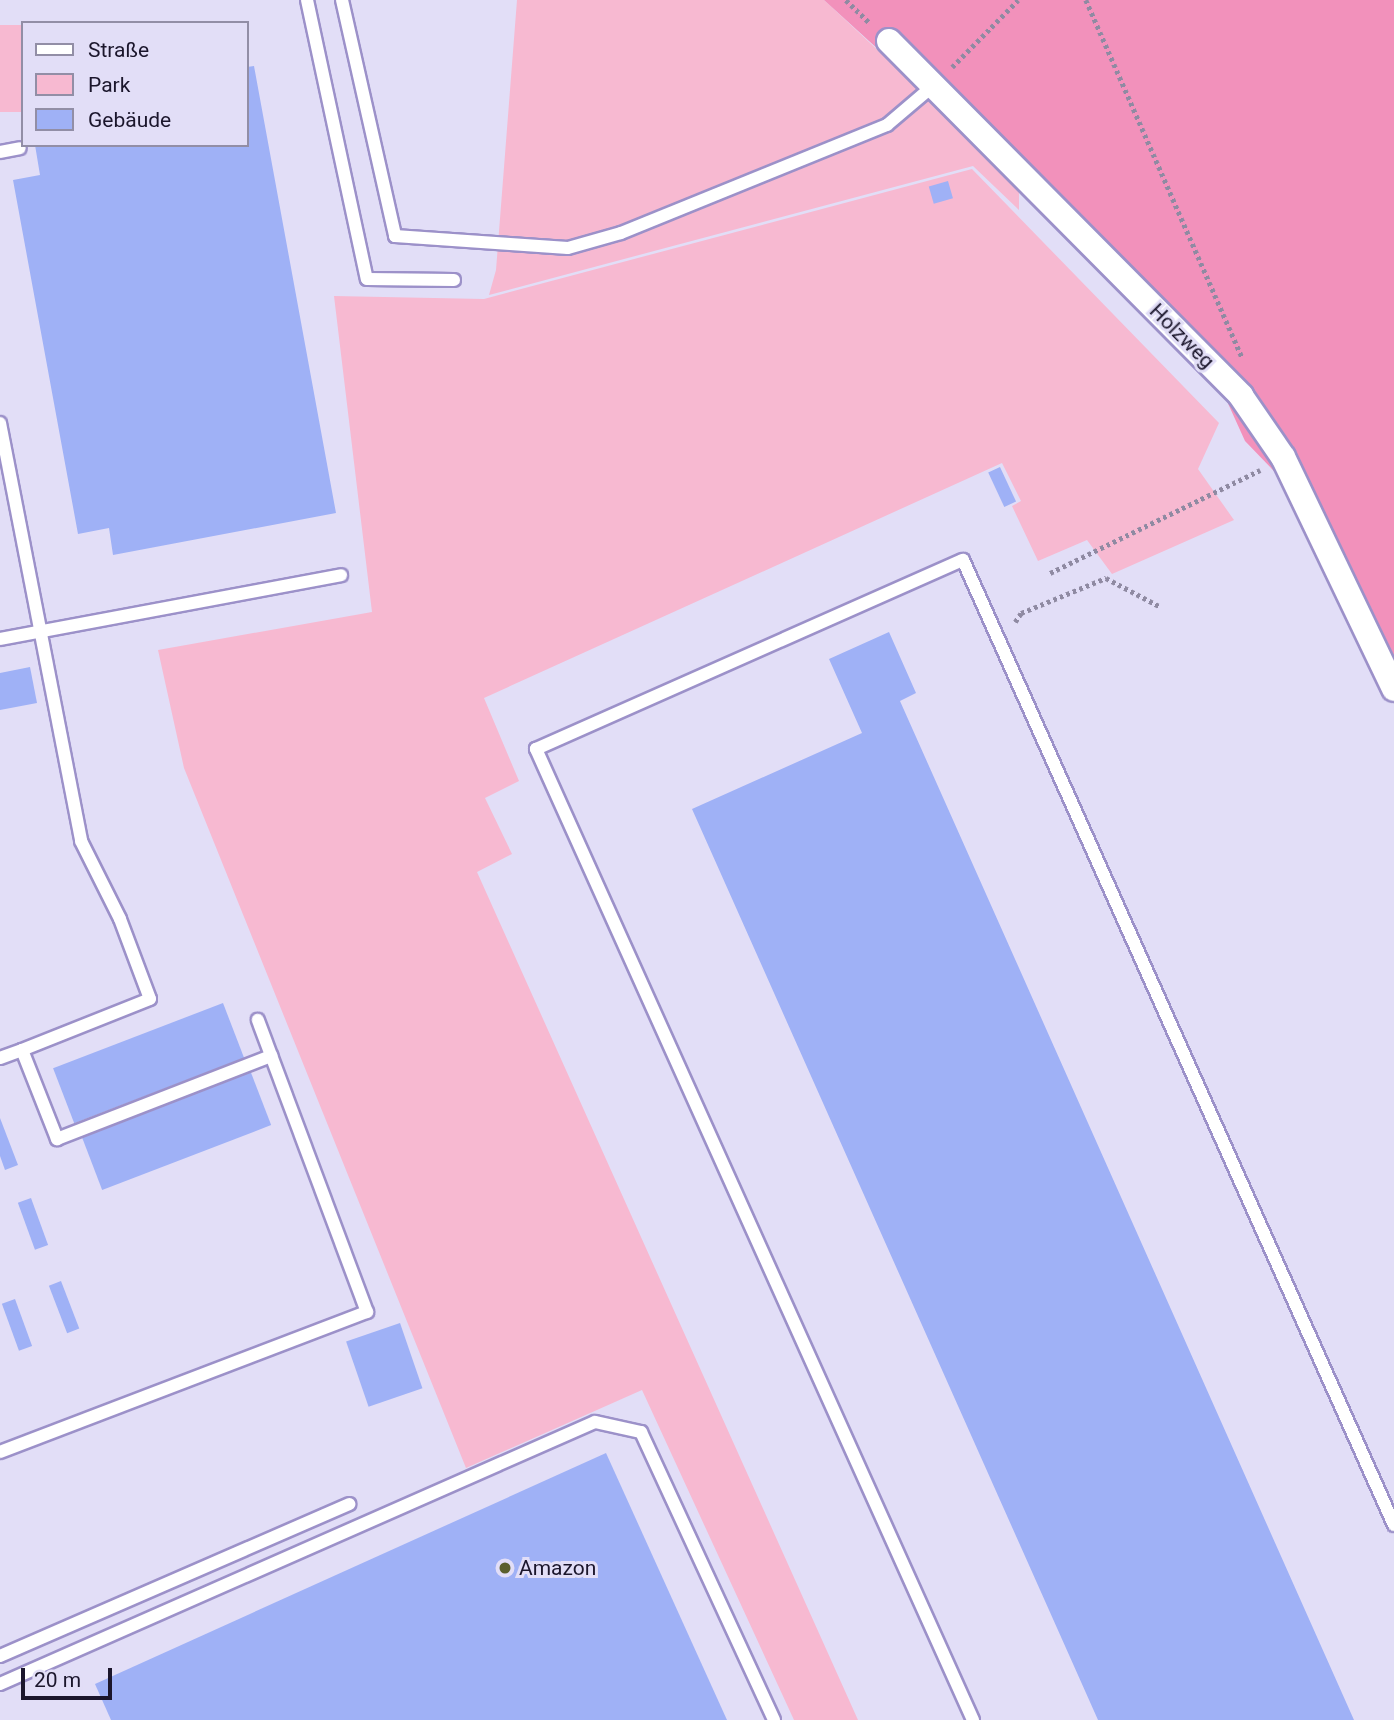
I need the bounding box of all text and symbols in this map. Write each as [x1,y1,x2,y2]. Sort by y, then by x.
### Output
legend [21,21,248,147]
text: Straße [88,38,149,62]
text: Park [88,73,130,97]
text: Gebäude [88,108,171,132]
street label: Holzweg [1144,298,1220,374]
place label: Amazon [519,1555,596,1581]
marker: Amazon [497,1560,513,1576]
scale bar [24,1654,116,1698]
text: 20 m [34,1668,81,1692]

